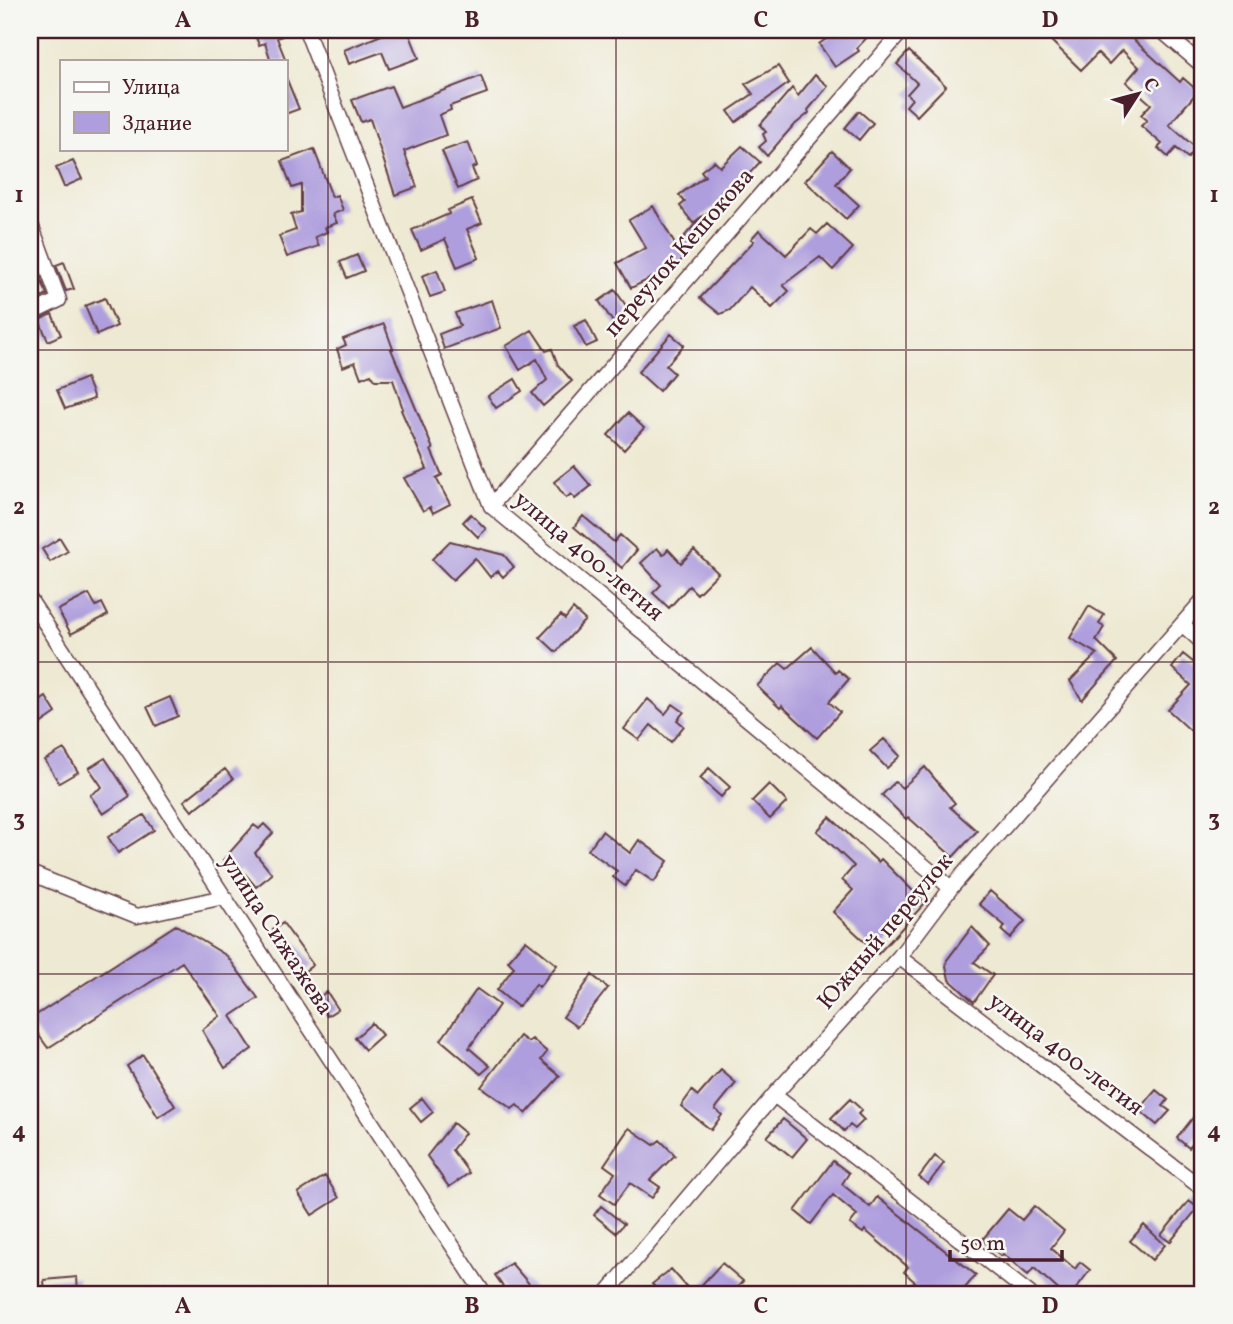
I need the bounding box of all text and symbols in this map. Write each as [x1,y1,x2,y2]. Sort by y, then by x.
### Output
text: A [175,5,191,37]
text: B [464,5,480,37]
text: C [754,5,768,37]
text: D [1042,5,1059,37]
legend [60,60,287,150]
north arrow [1104,60,1174,130]
text: С [1136,73,1164,98]
text: Улица [122,74,180,103]
text: Здание [122,110,192,139]
street label: переулок Кешокова [597,161,763,345]
text: 1 [14,180,24,212]
text: 1 [1209,180,1219,212]
street label: улица 400-летия [505,484,671,630]
text: 2 [13,492,25,524]
text: 2 [1208,492,1220,524]
text: 3 [13,804,25,836]
text: 3 [1208,804,1220,836]
street label: Южный переулок [810,846,962,1018]
street label: улица Сижажева [211,847,341,1023]
street label: улица 400-летия [980,985,1150,1125]
text: 4 [12,1116,26,1148]
text: 4 [1207,1116,1221,1148]
scale bar [950,1219,1062,1263]
text: 50 m [960,1230,1005,1259]
text: A [175,1291,191,1323]
text: B [464,1291,480,1323]
text: C [754,1291,768,1323]
text: D [1042,1291,1059,1323]

